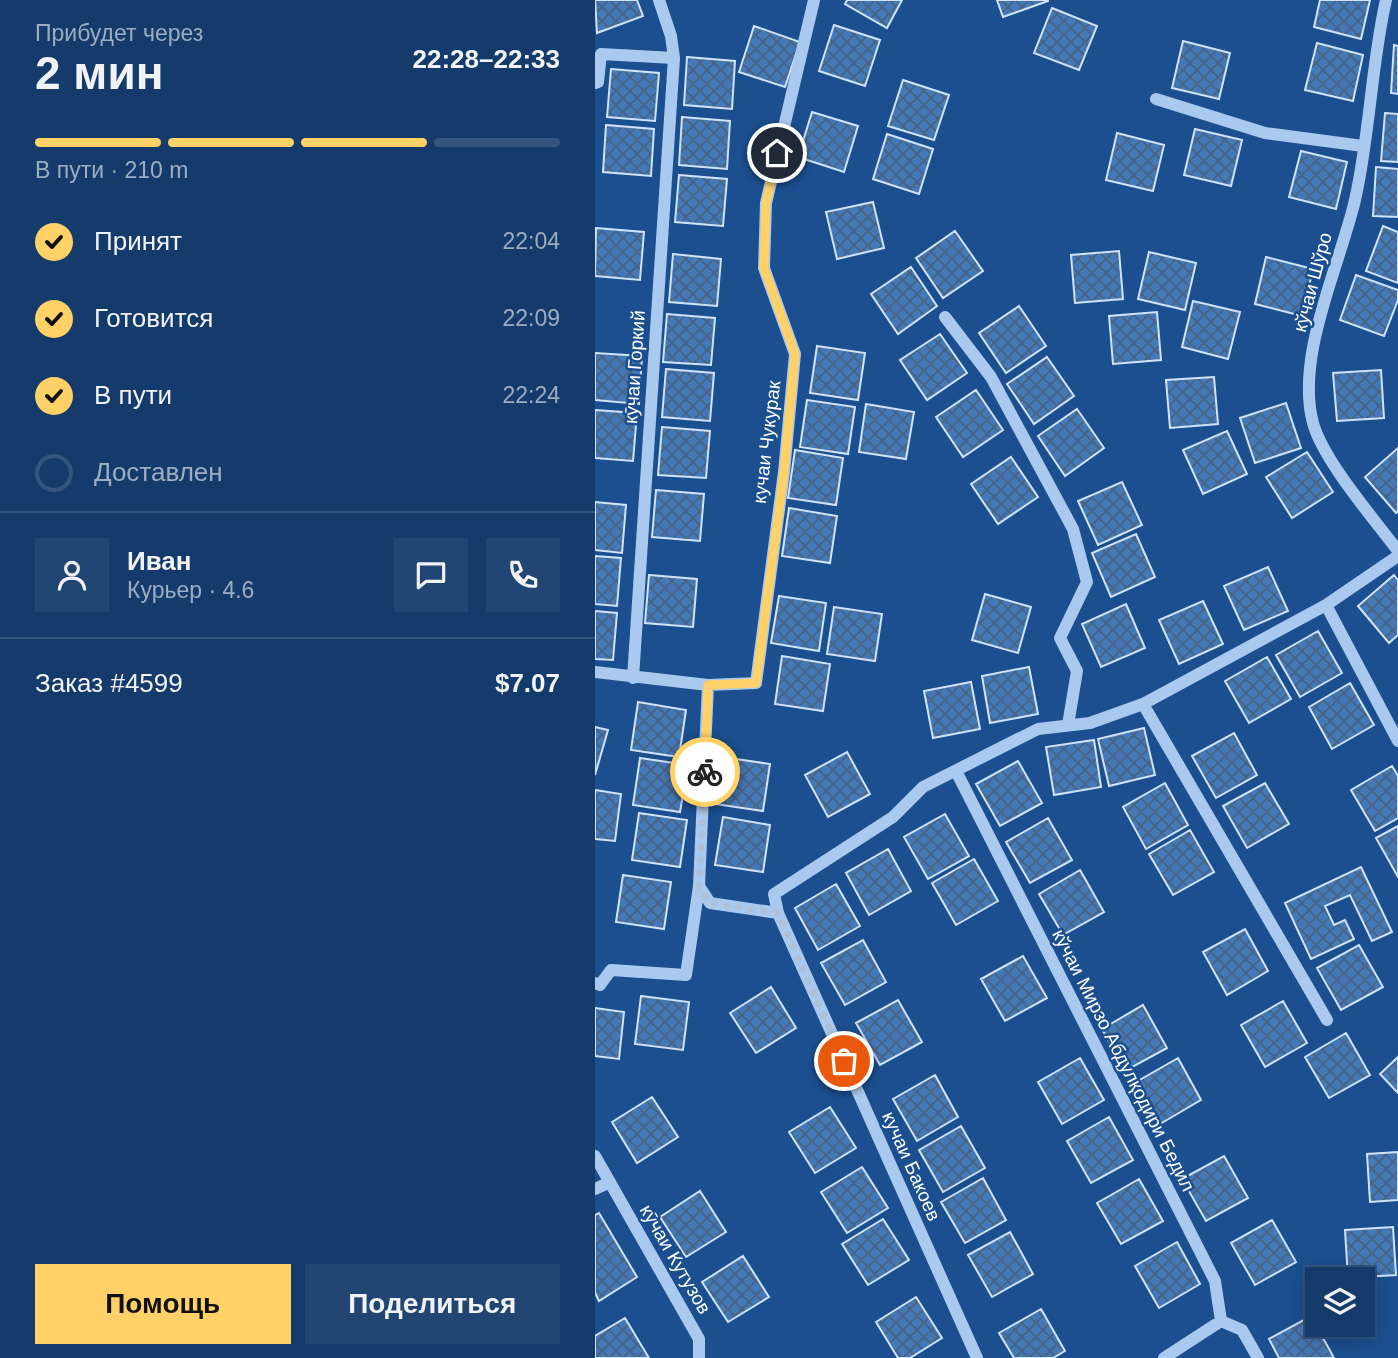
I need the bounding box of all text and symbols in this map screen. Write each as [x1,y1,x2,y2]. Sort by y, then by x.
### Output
text: Прибудет через [35,20,203,46]
text: 22:28–22:33 [413,44,560,74]
text: 2 мин [35,47,163,99]
pin [747,123,807,183]
icon: home [758,134,796,172]
text: В пути · 210 m [35,157,188,183]
icon: check [35,223,73,261]
text: Принят [94,226,182,256]
text: 22:04 [502,228,560,254]
street label: кўчаи Шўро [1289,230,1336,334]
icon: check [35,300,73,338]
text: Готовится [94,303,213,333]
text: 22:09 [502,305,560,331]
street label: кӯчаи Горкий [620,310,649,425]
icon: check [35,377,73,415]
street label: кучаи Чукурак [749,379,785,505]
text: В пути [94,380,172,410]
text: 22:24 [502,382,560,408]
text: Доставлен [94,457,223,487]
button: person [35,538,109,612]
button: chat [394,538,468,612]
button: phone [486,538,560,612]
text: Иван [127,546,192,576]
text: Курьер · 4.6 [127,577,254,603]
text: Заказ #4599 [35,668,183,698]
text: $7.07 [495,668,560,698]
courier [670,737,740,807]
icon: bike [686,753,724,791]
street label: кўчаи Мирзо Абдулқодири Бедил [1048,926,1199,1195]
pin [814,1031,874,1091]
icon: bag [825,1042,863,1080]
street label: кучаи Бакоев [878,1108,945,1224]
street label: кӯчаи Кутузов [636,1201,715,1317]
button: Помощь [35,1264,291,1344]
button: Поделиться [305,1264,560,1344]
map controls [1305,1267,1375,1337]
button: layers [1305,1267,1375,1337]

